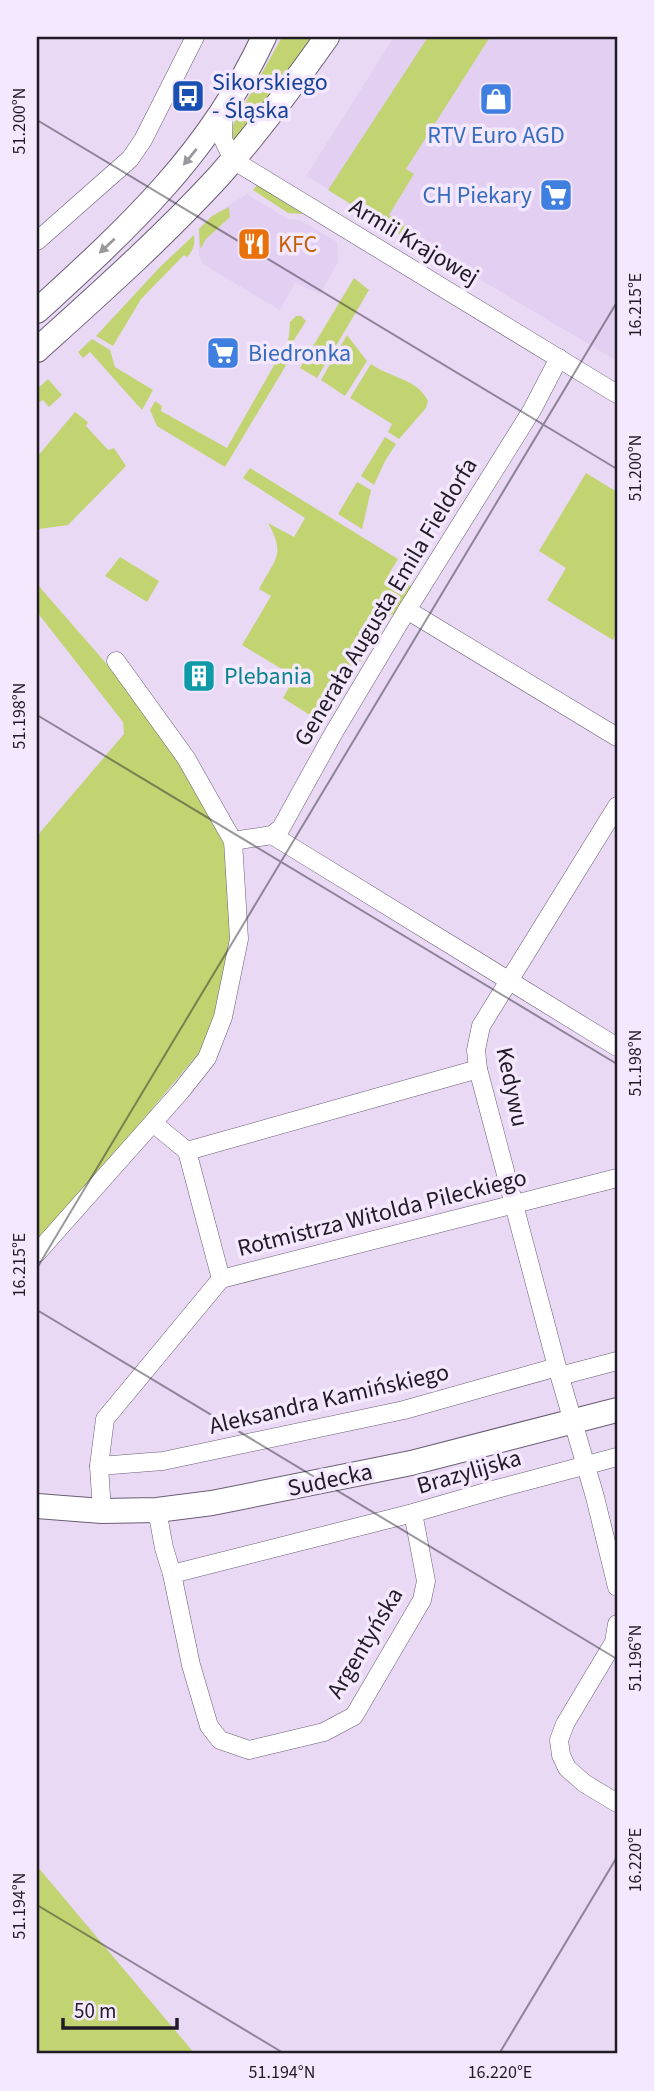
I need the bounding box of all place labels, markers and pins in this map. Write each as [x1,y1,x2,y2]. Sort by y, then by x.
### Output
place label: Sikorskiego - Śląska [212,65,328,128]
bus stop icon: Sikorskiego - Śląska [169,77,207,115]
shop icon: RTV Euro AGD [477,80,515,118]
place label: RTV Euro AGD [427,118,565,153]
supermarket icon: CH Piekary [537,176,575,214]
place label: CH Piekary [423,178,532,213]
restaurant icon: KFC [235,225,273,263]
place label: KFC [278,227,317,262]
supermarket icon: Biedronka [204,334,242,372]
place label: Biedronka [248,336,351,371]
building icon: Plebania [180,657,218,695]
place label: Plebania [224,659,312,694]

